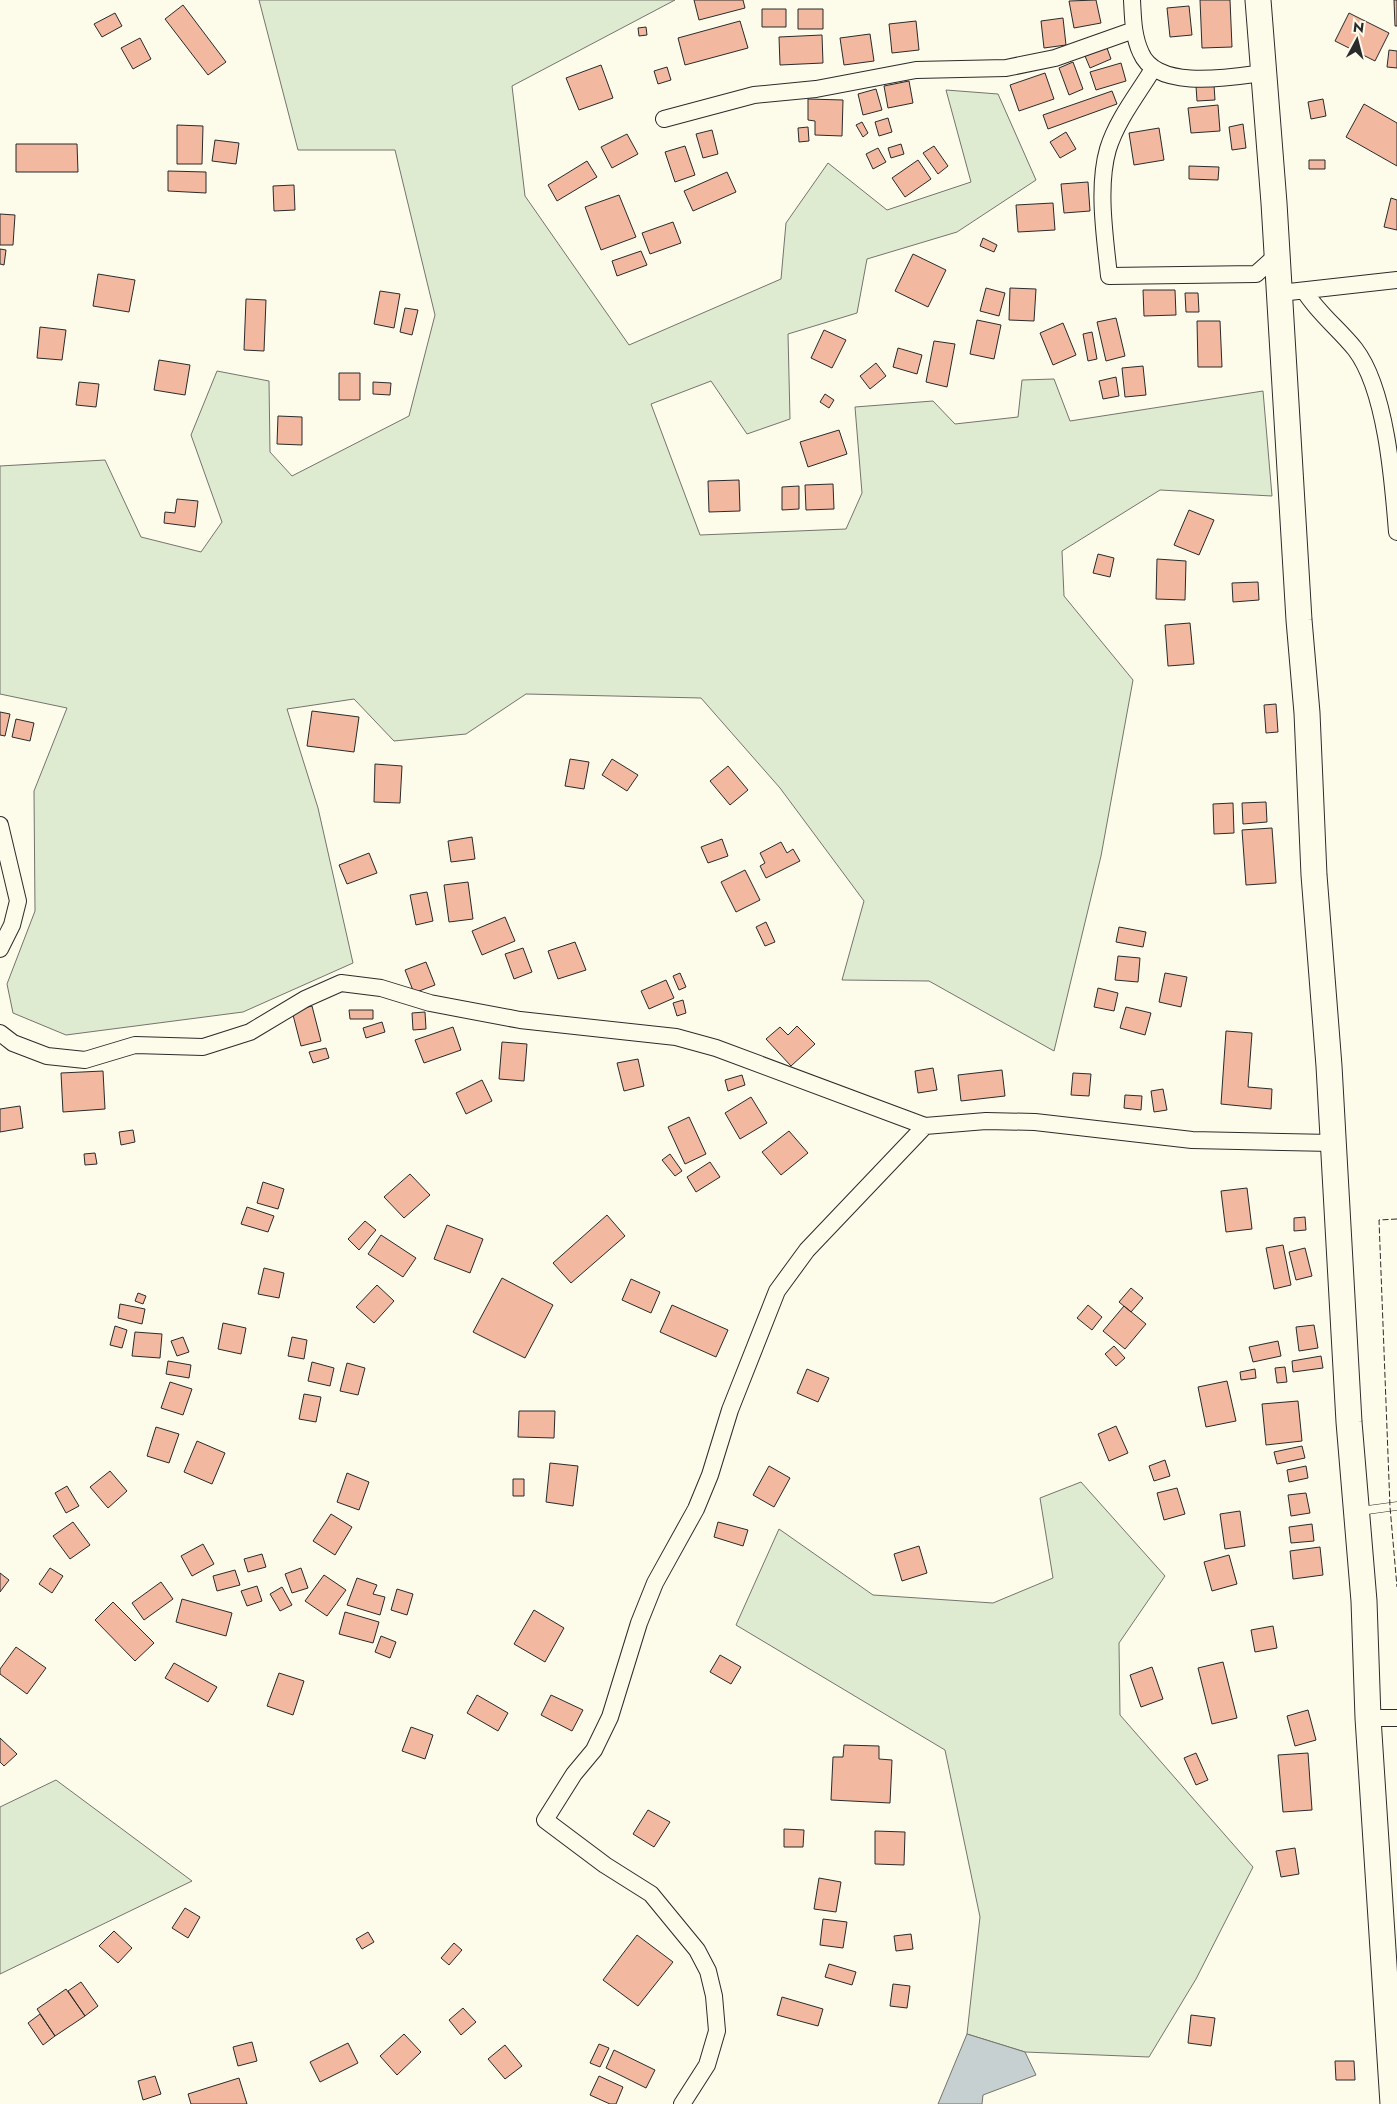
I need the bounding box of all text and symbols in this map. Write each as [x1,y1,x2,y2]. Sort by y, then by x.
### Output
north arrow [1332,15,1382,65]
text: N [1352,16,1365,38]

